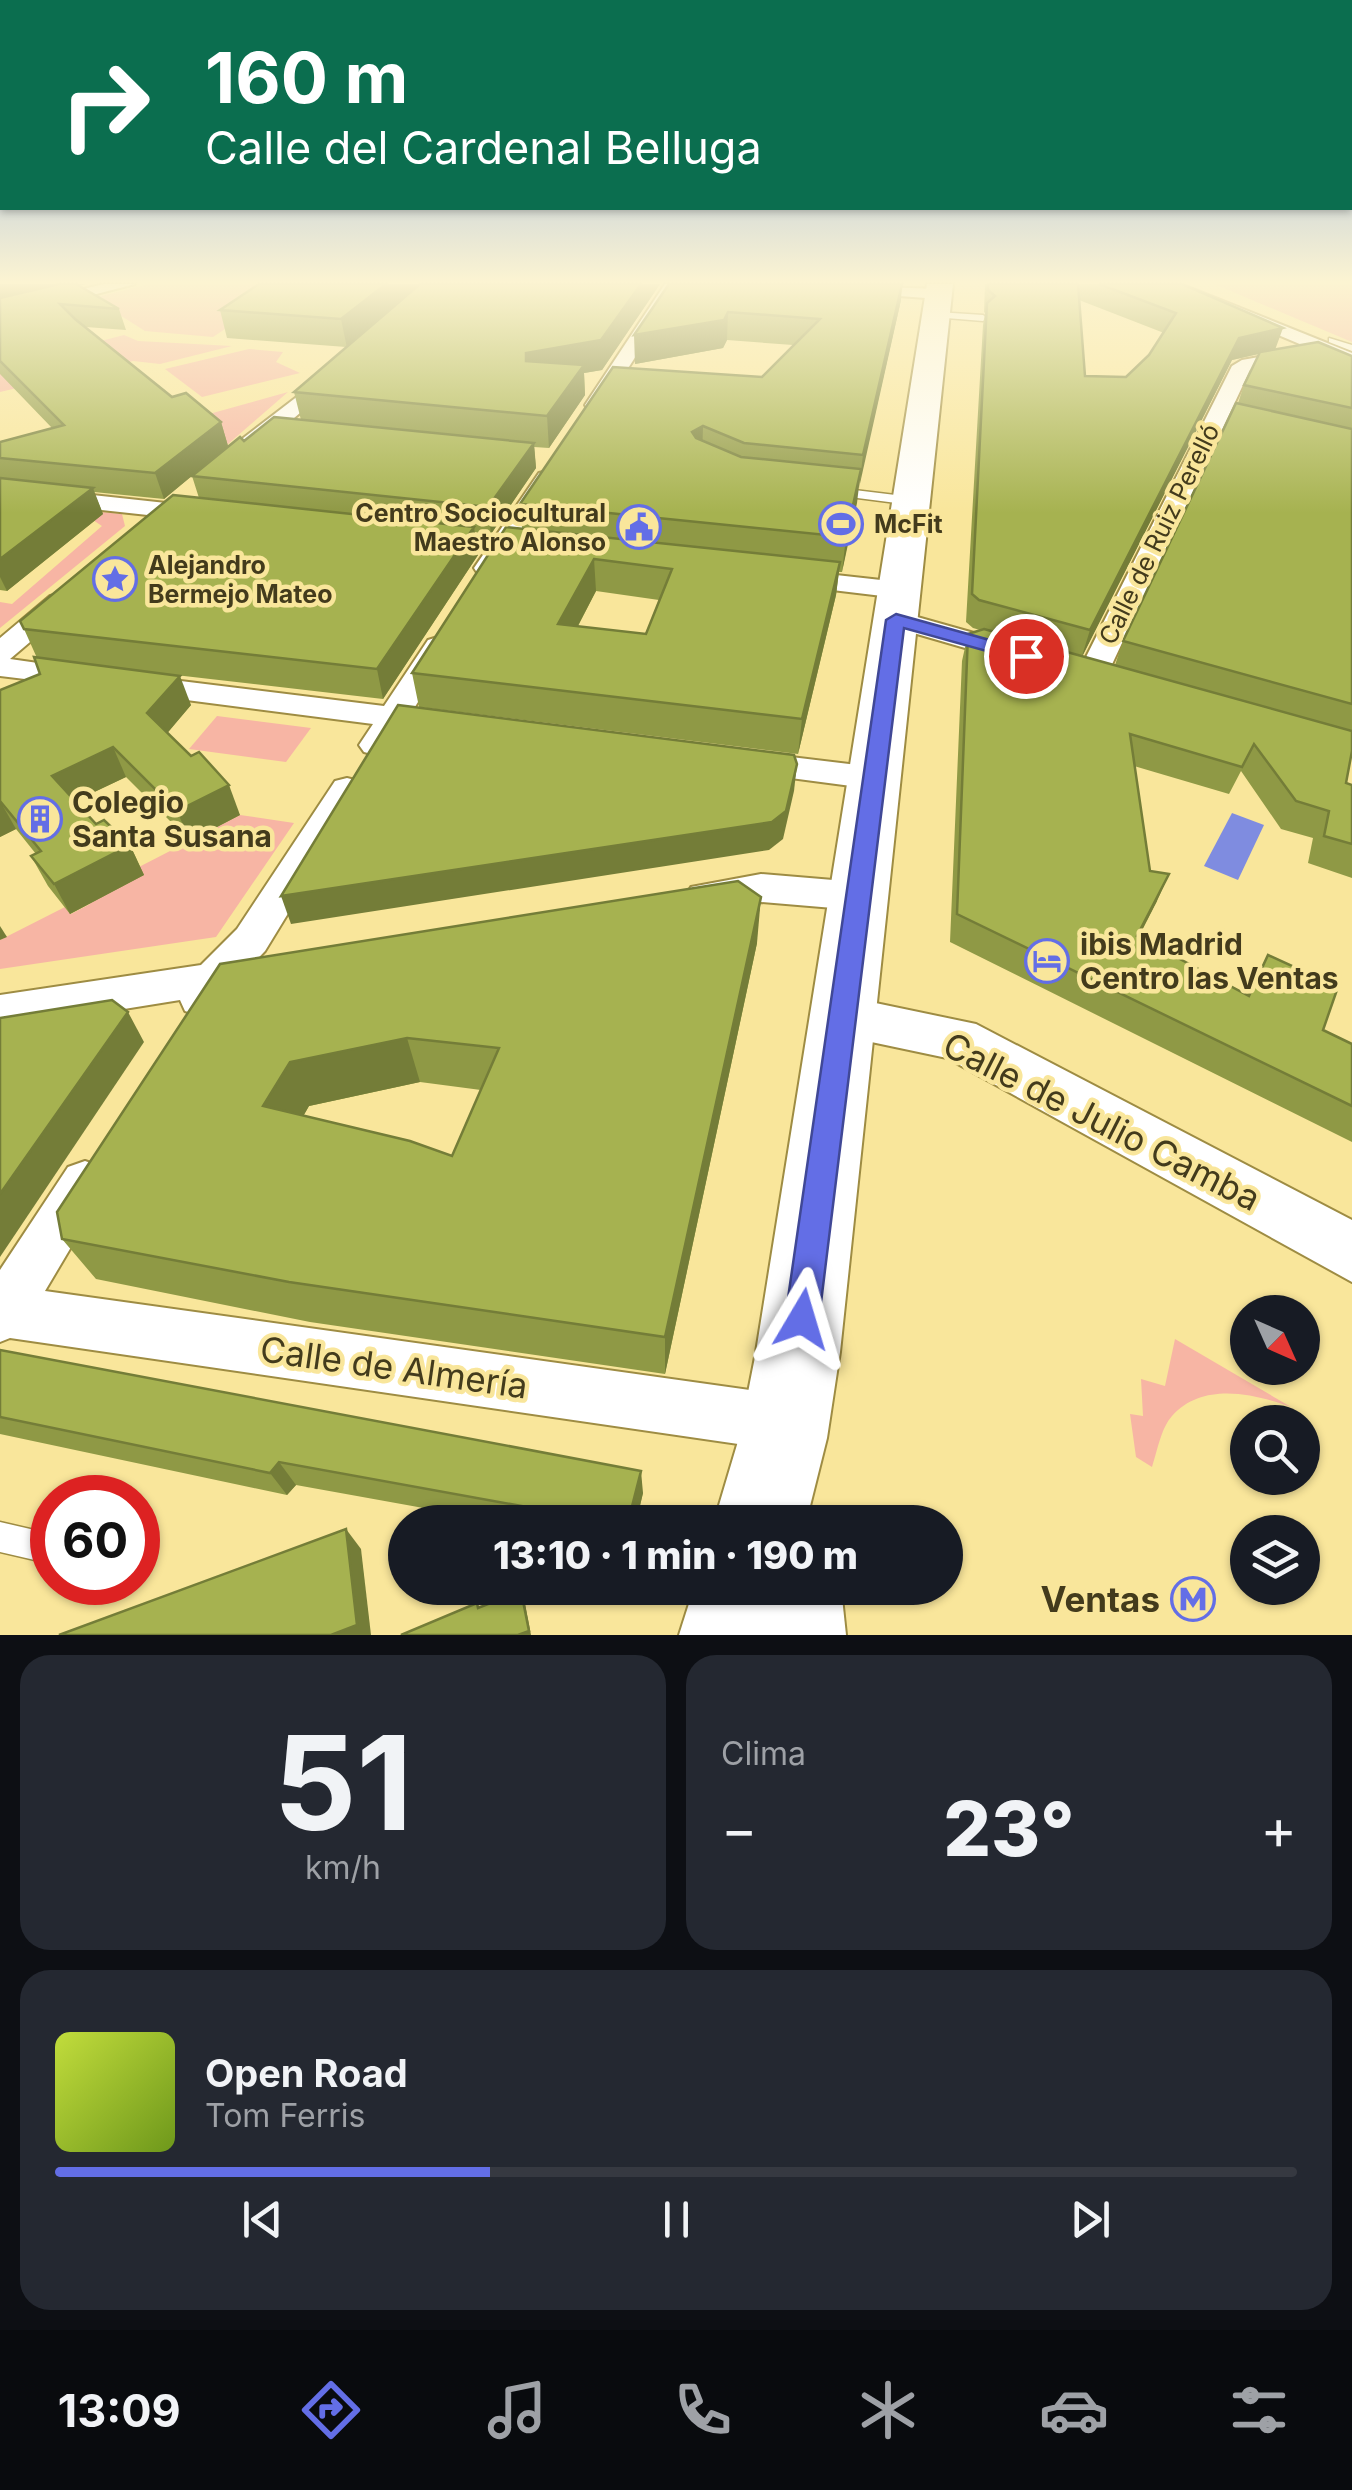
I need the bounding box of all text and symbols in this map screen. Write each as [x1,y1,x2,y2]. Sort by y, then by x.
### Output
text: 160 m [205,35,408,120]
icon: right [40,40,170,170]
text: Calle del Cardenal Belluga [205,120,762,175]
street label: Calle de Ruiz Perelló [1093,419,1225,649]
place label: Centro Sociocultural Maestro Alonso [355,498,606,557]
sports icon: McFit [818,501,864,547]
public building icon: Centro Sociocultural Maestro Alonso [616,504,662,550]
place label: McFit [874,509,943,539]
place label: Alejandro Bermejo Mateo [148,550,332,609]
place icon: Alejandro Bermejo Mateo [92,556,138,602]
pin [984,614,1069,699]
icon: arrive [999,629,1054,684]
place label: Colegio Santa Susana [72,784,272,854]
building icon: Colegio Santa Susana [17,796,63,842]
place label: ibis Madrid Centro las Ventas [1080,926,1339,996]
hotel icon: ibis Madrid Centro las Ventas [1024,938,1070,984]
street label: Calle de Julio Camba [937,1023,1267,1219]
position arrow [750,1267,854,1371]
north arrow [1230,1295,1320,1385]
map controls [1230,1295,1320,1605]
street label: Calle de Almería [258,1327,530,1407]
button: search [1230,1405,1320,1495]
speed limit sign: 60 [30,1475,160,1605]
button: layers [1230,1515,1320,1605]
text: 13:10 · 1 min · 190 m [493,1532,858,1578]
metro station icon: Ventas [1170,1576,1216,1622]
place label: Ventas [1040,1578,1160,1620]
text: 51 [273,1704,413,1861]
text: Clima [721,1734,806,1773]
text: 23° [943,1783,1075,1874]
text: − [721,1796,757,1862]
text: + [1261,1796,1297,1862]
text: km/h [305,1848,381,1887]
text: Open Road [205,2050,408,2096]
text: Tom Ferris [205,2096,365,2135]
icon: previous [235,2192,290,2247]
icon: pause [649,2192,704,2247]
icon: next [1063,2192,1118,2247]
icon: directions [296,2375,366,2445]
icon: music [482,2375,552,2445]
icon: phone [668,2375,738,2445]
icon: climate [853,2375,923,2445]
icon: car [1039,2375,1109,2445]
icon: filters [1224,2375,1294,2445]
text: 13:09 [58,2383,181,2438]

